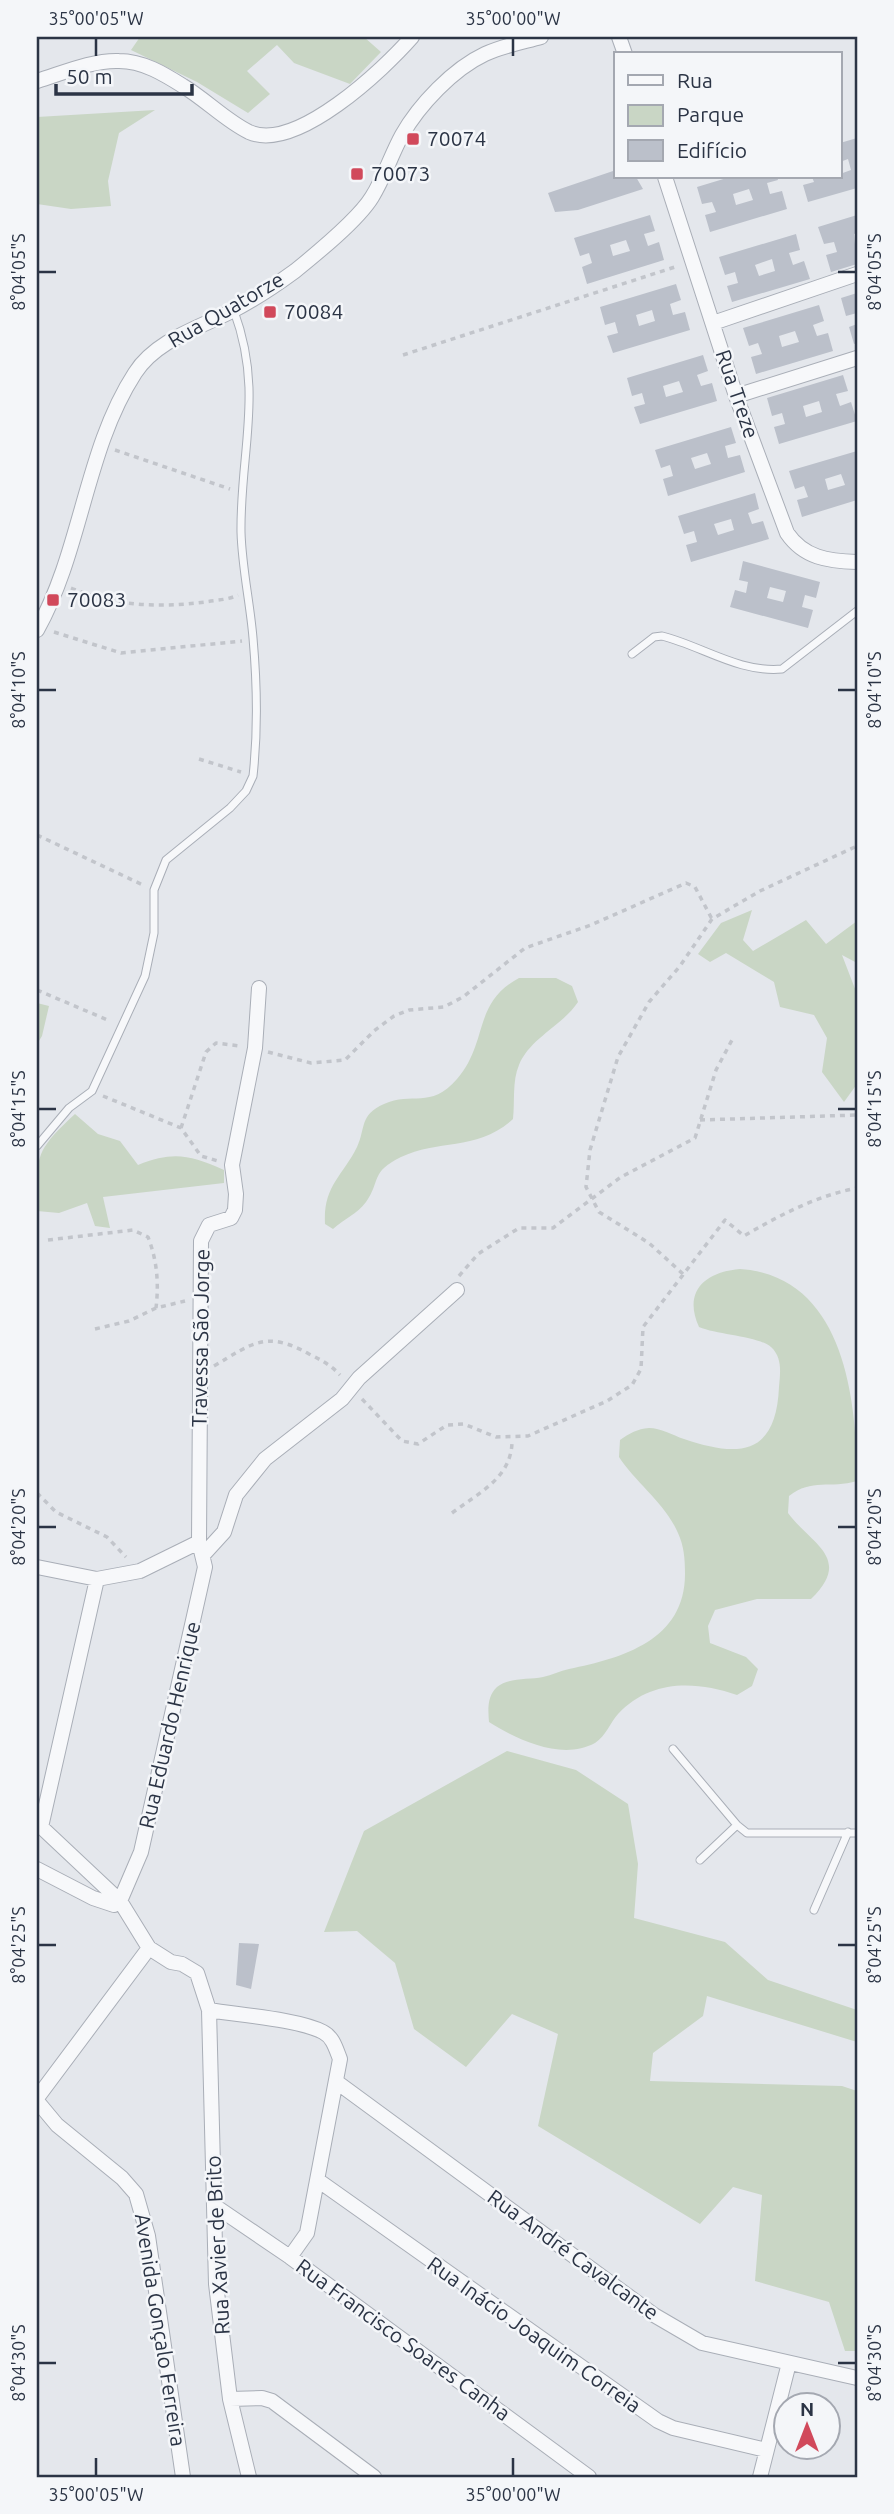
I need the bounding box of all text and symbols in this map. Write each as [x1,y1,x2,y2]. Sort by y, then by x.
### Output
text: 35°00'05"W [48,8,144,28]
text: 35°00'00"W [465,8,561,28]
scale bar [56,52,192,96]
legend [614,52,842,178]
text: 50 m [66,64,113,88]
text: Rua [677,68,713,92]
text: Parque [677,102,744,126]
place label: 70074 [427,126,486,150]
marker: 70074 [405,131,421,147]
text: Edifício [677,138,747,162]
place label: 70073 [371,161,430,185]
marker: 70073 [349,166,365,182]
text: 8°04'05"S [8,233,28,311]
text: 8°04'05"S [864,233,884,311]
street label: Rua Quatorze [164,266,287,352]
place label: 70084 [284,299,343,323]
marker: 70084 [262,304,278,320]
street label: Rua Treze [712,346,764,441]
place label: 70083 [67,587,126,611]
marker: 70083 [45,592,61,608]
text: 8°04'10"S [8,651,28,729]
text: 8°04'10"S [864,651,884,729]
text: 8°04'15"S [8,1070,28,1148]
text: 8°04'15"S [864,1070,884,1148]
street label: Travessa São Jorge [186,1249,214,1427]
text: 8°04'20"S [8,1488,28,1566]
text: 8°04'20"S [864,1488,884,1566]
street label: Rua Eduardo Henrique [134,1619,205,1831]
text: 8°04'25"S [8,1906,28,1984]
text: 8°04'25"S [864,1906,884,1984]
street label: Rua Xavier de Brito [200,2155,234,2335]
street label: Rua André Cavalcante [483,2184,664,2324]
street label: Avenida Gonçalo Ferreira [131,2212,191,2448]
street label: Rua Inácio Joaquim Correia [423,2251,646,2417]
street label: Rua Francisco Soares Canha [292,2253,515,2425]
text: 8°04'30"S [8,2324,28,2402]
text: 8°04'30"S [864,2324,884,2402]
north arrow [772,2392,842,2462]
text: N [800,2398,814,2420]
text: 35°00'05"W [48,2484,144,2504]
text: 35°00'00"W [465,2484,561,2504]

